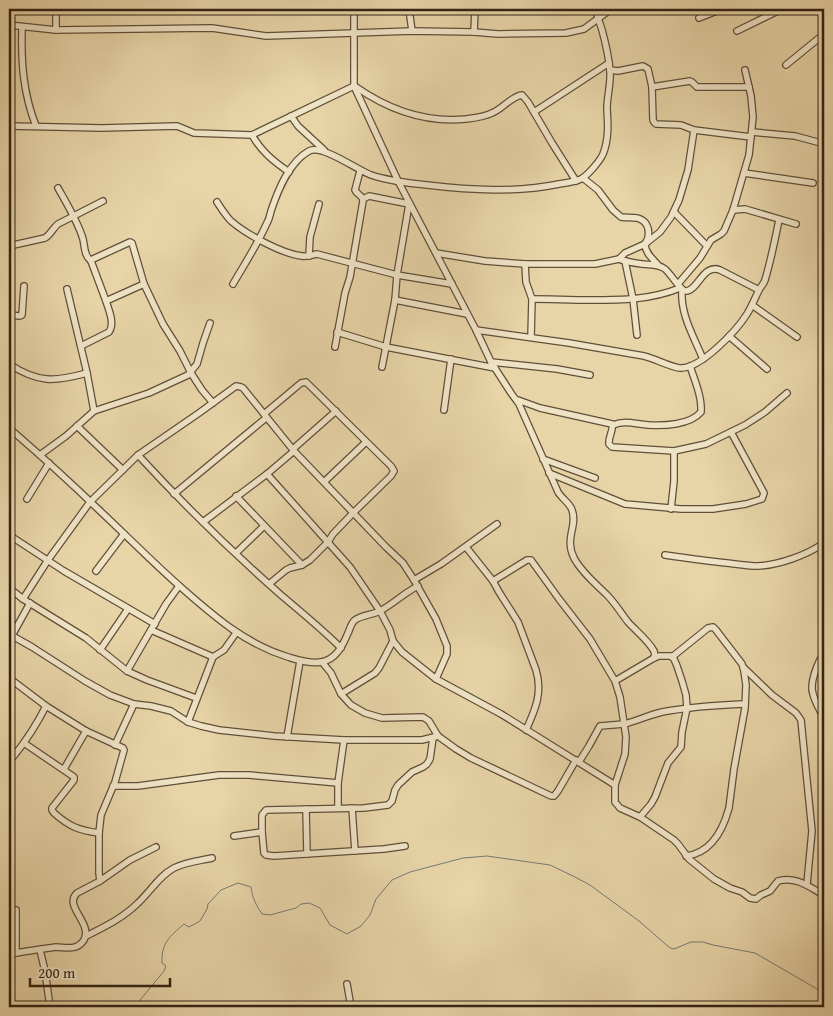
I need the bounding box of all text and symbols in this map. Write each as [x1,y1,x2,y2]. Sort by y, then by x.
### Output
scale bar [30,956,170,988]
text: 200 m [38,962,76,983]

